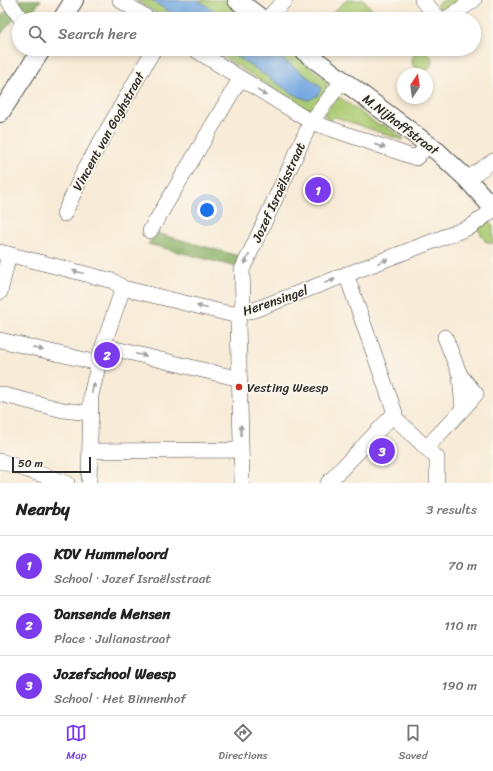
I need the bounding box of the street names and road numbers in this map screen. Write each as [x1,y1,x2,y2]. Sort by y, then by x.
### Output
street label: Vincent van Goghstraat [66,67,151,195]
street label: M.Nijhoffstraat [357,88,445,161]
street label: Jozef Israëlsstraat [245,138,312,247]
street label: Herensingel [239,278,311,322]

